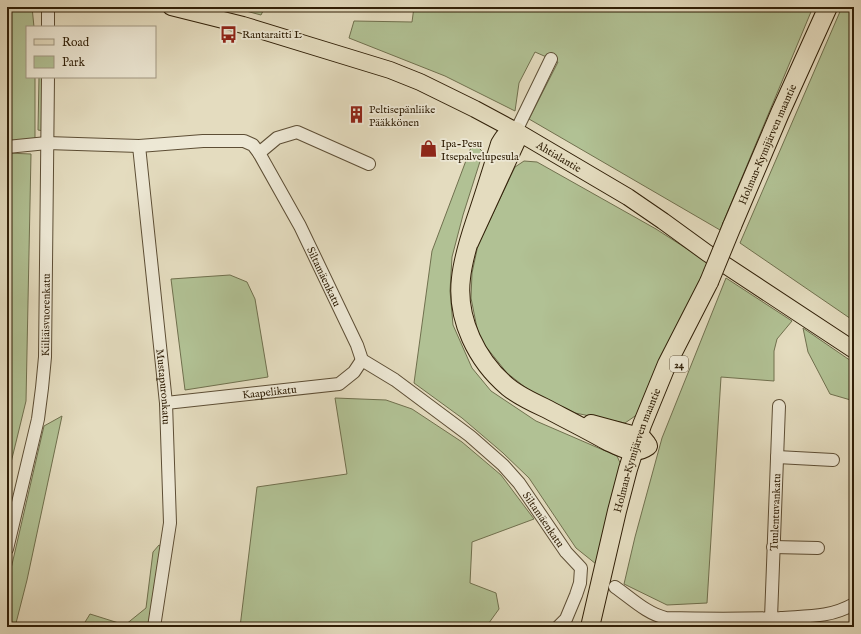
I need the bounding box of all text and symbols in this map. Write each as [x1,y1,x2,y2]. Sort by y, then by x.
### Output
bus stop icon: Rantaraitti L [219,24,239,44]
legend [26,26,156,78]
place label: Rantaraitti L [242,28,302,42]
text: Road [62,35,90,50]
text: Park [62,55,85,70]
street label: Holman–Kymijärven maantie [736,82,800,207]
place label: Peltisepänliike Pääkkönen [369,103,435,130]
building icon: Peltisepänliike Pääkkönen [346,105,366,125]
place label: Ipa-Pesu Itsepalvelupesula [441,137,519,164]
street label: Ahtialantie [533,138,584,176]
shop icon: Ipa-Pesu Itsepalvelupesula [418,139,438,159]
street label: Siltamäenkatu [303,245,344,309]
street label: Kiiliäisvuorenkatu [39,273,54,357]
street label: Mustapuronkatu [152,348,173,425]
road number: 24 [670,356,688,372]
street label: Kaapelikatu [242,383,298,403]
street label: Holman–Kymijärven maantie [611,386,664,514]
street label: Tuulentuvankatu [768,473,784,551]
street label: Siltamäenkatu [519,489,567,551]

